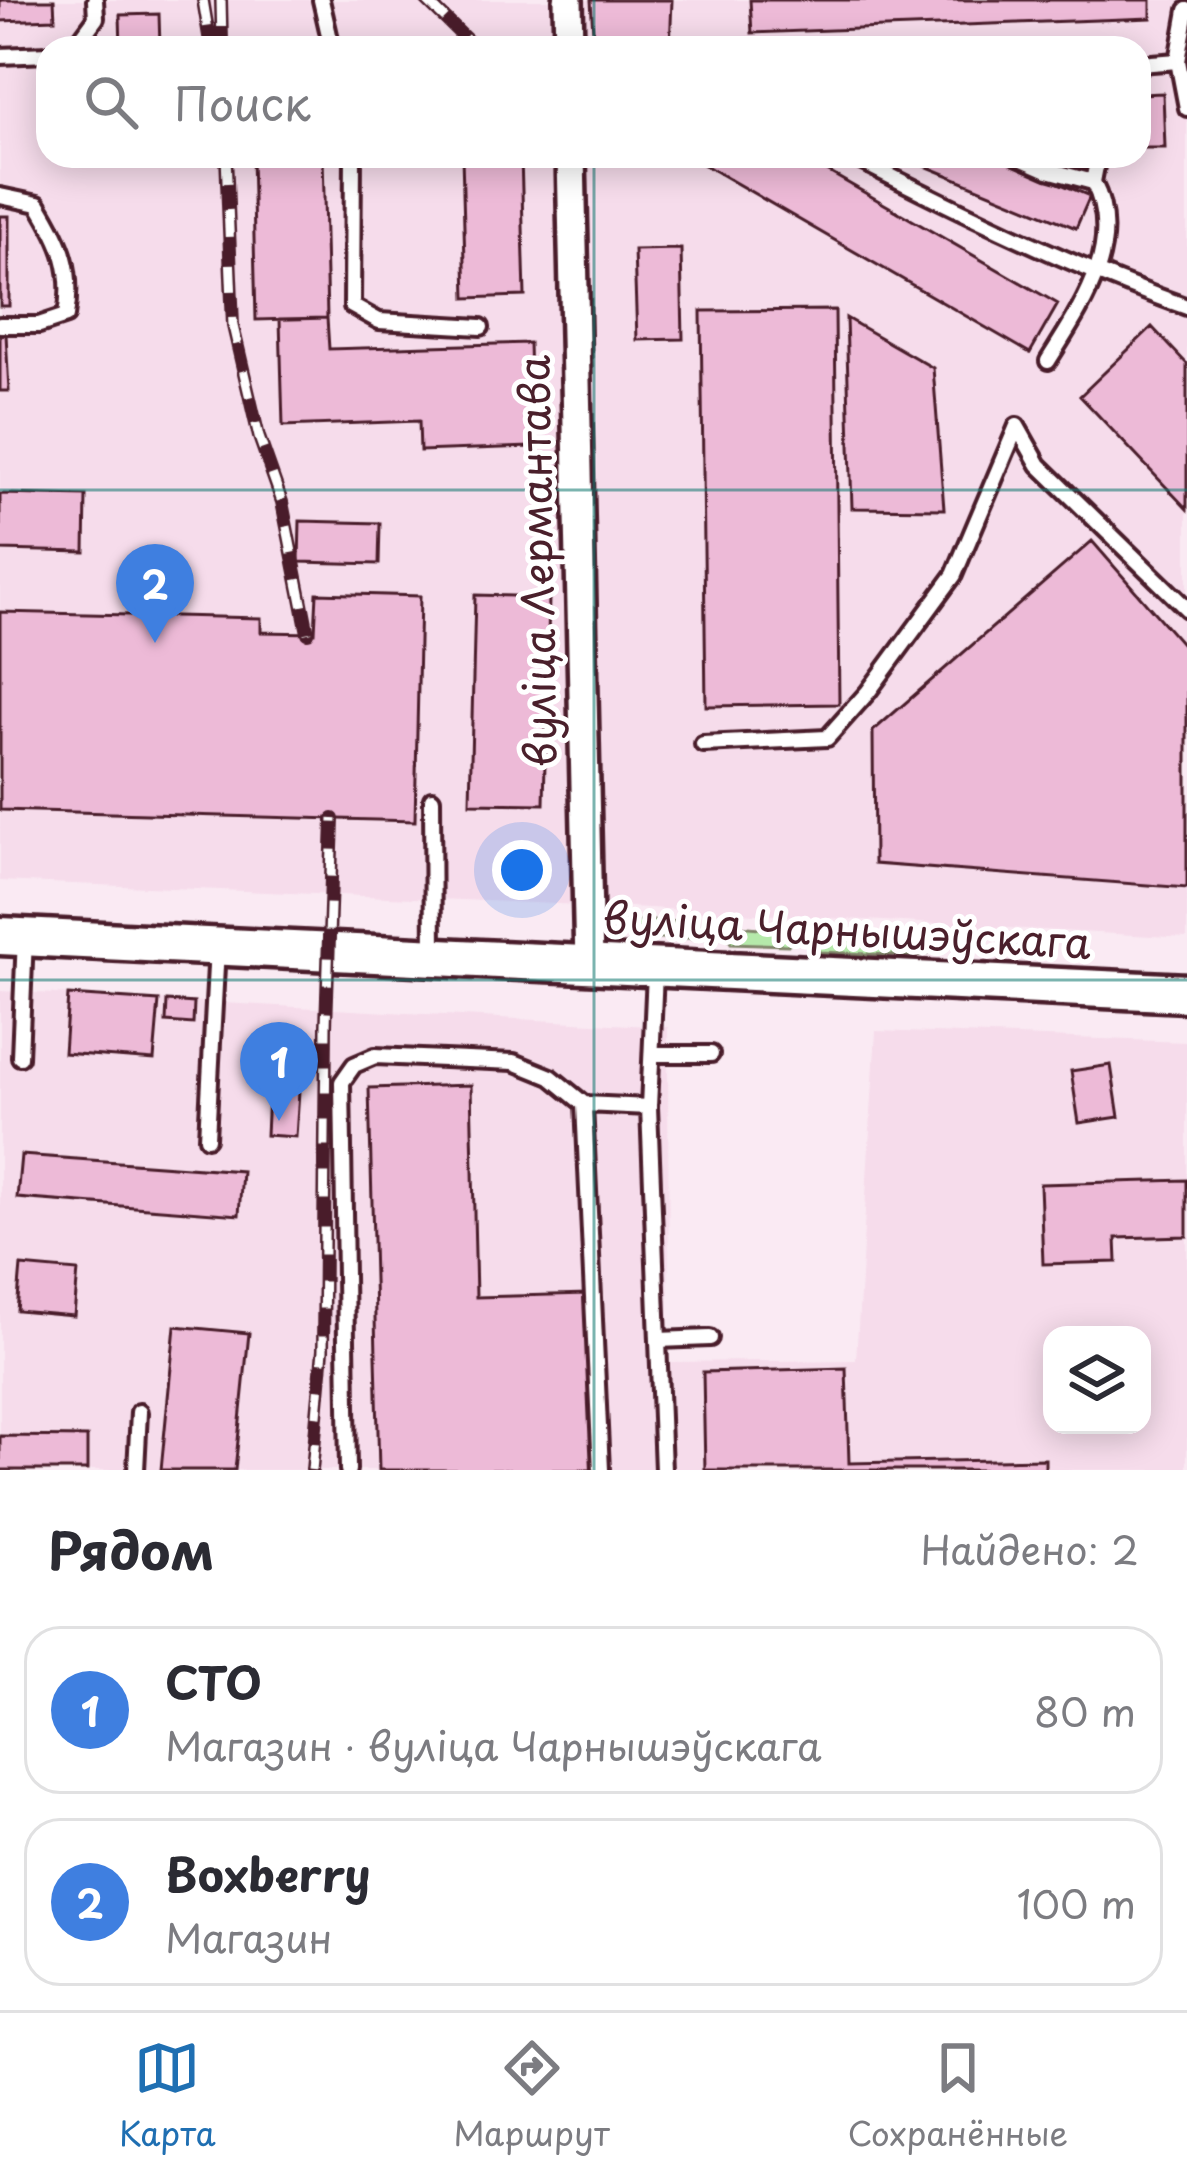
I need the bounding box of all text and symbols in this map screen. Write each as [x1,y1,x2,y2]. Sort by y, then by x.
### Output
search box [36,36,1151,168]
text: Поиск [174,68,311,136]
icon: search [78,69,144,135]
street label: вуліца Лермантава [500,354,571,767]
pin: 2 [116,544,194,643]
your location [492,840,552,900]
street label: вуліца Чарнышэўскага [602,884,1093,973]
pin: 1 [240,1022,318,1121]
map controls [1043,1326,1151,1434]
button: layers [1043,1326,1151,1434]
text: Рядом [48,1510,214,1587]
text: Найдено: 2 [920,1519,1139,1578]
text: СТО [165,1647,262,1715]
text: 1 [81,1681,99,1740]
text: 80 m [1034,1681,1136,1740]
text: Магазин · вуліца Чарнышэўскага [165,1715,822,1774]
text: Boxberry [165,1839,370,1907]
text: 2 [76,1873,104,1932]
text: 100 m [1017,1873,1136,1932]
text: Магазин [165,1907,332,1966]
tab: Карта [119,2035,216,2157]
tab: Маршрут [454,2035,610,2157]
tab: Сохранённые [847,2035,1068,2157]

